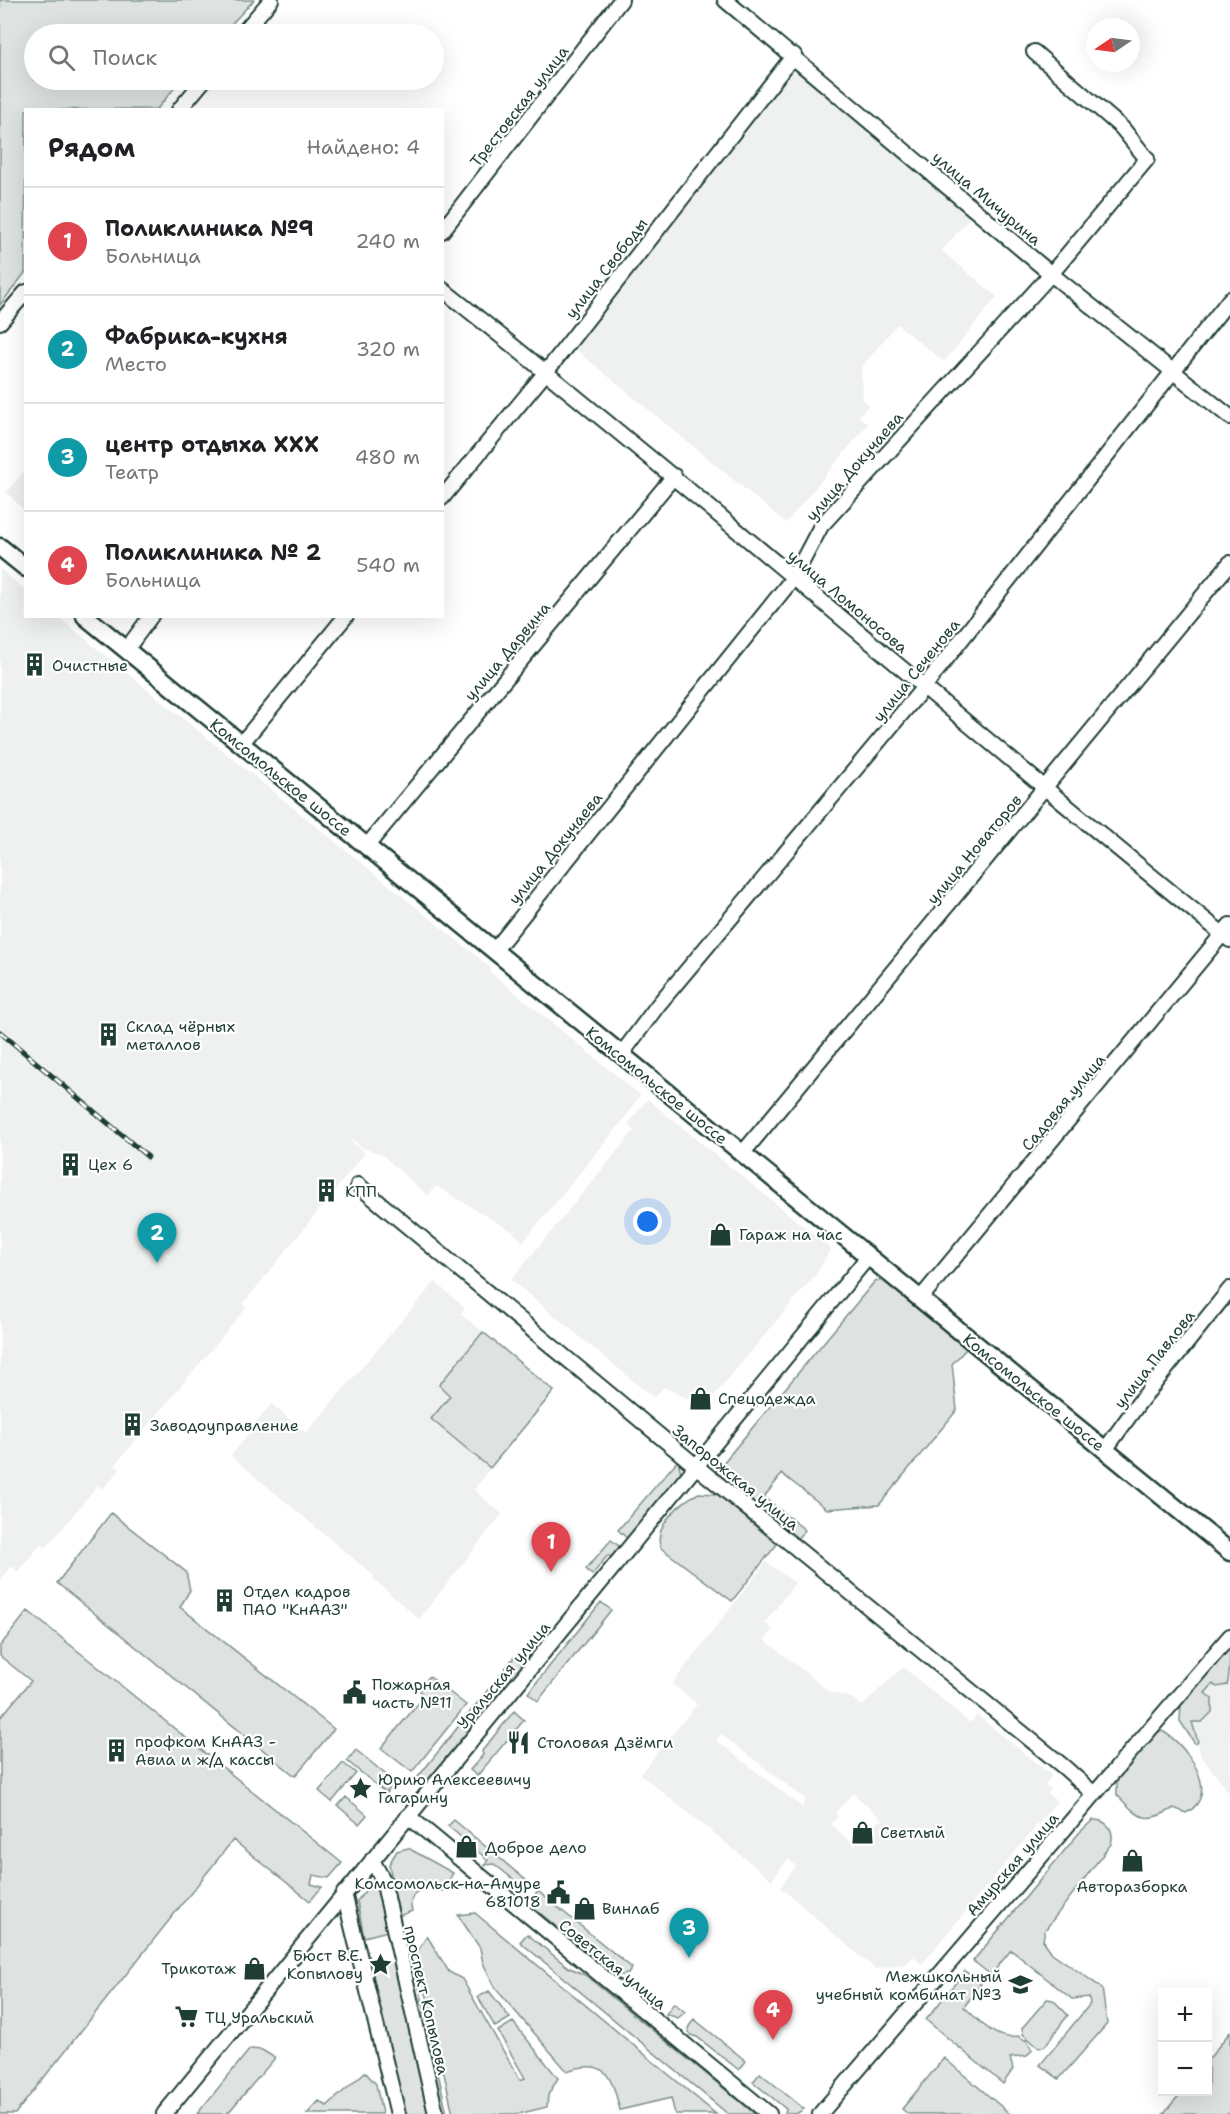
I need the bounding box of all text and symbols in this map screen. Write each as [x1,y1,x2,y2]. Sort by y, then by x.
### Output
north arrow [1086,18,1140,72]
search box [24,24,444,90]
icon: search [45,41,78,74]
street label: Трестовская улица [465,41,573,171]
text: Поиск [93,43,157,72]
text: Рядом [48,130,135,165]
text: Найдено: 4 [307,134,420,160]
street label: улица Мичурина [928,147,1046,250]
text: Поликлиника №9 [105,214,314,243]
street label: улица Свободы [561,214,652,323]
text: 1 [63,228,72,254]
text: 240 m [355,228,420,254]
text: Больница [105,243,201,269]
text: Фабрика-кухня [105,322,288,351]
text: 2 [61,336,75,362]
text: 320 m [356,336,420,362]
text: Место [105,351,167,377]
street label: улица Докучаева [801,407,908,525]
text: центр отдыха ХХХ [105,430,319,459]
text: 3 [61,444,75,470]
text: 480 m [355,444,420,470]
text: Театр [105,459,159,485]
text: Поликлиника № 2 [105,538,321,567]
street label: улица Ломоносова [783,545,912,658]
text: 4 [61,552,75,578]
text: 540 m [356,552,420,578]
text: Больница [105,567,201,593]
street label: улица Дарвина [460,597,555,705]
street label: улица Сеченова [868,614,965,726]
building icon: Очистные [21,652,47,678]
place label: Очистные [52,655,128,676]
street label: Комсомольское шоссе [206,714,356,841]
street label: улица Докучаева [504,788,607,909]
street label: улица Новаторов [922,790,1027,909]
place label: Склад чёрных металлов [126,1016,235,1055]
building icon: Склад чёрных металлов [95,1022,121,1048]
street label: Комсомольское шоссе [582,1022,732,1149]
street label: Садовая улица [1017,1049,1110,1155]
building icon: Цех 6 [57,1151,83,1177]
place label: Цех 6 [88,1154,133,1175]
building icon: КПП [314,1178,340,1204]
place label: КПП [345,1181,377,1202]
your location [633,1207,662,1236]
pin: 2 [138,1214,176,1263]
shop icon: Гараж на час [708,1221,734,1247]
place label: Гараж на час [739,1224,843,1245]
street label: улица Павлова [1109,1306,1199,1413]
street label: Комсомольское шоссе [959,1329,1109,1456]
shop icon: Спецодежда [687,1385,713,1411]
place label: Спецодежда [718,1388,816,1409]
building icon: Заводоуправление [119,1412,145,1438]
place label: Заводоуправление [150,1415,299,1436]
street label: Запорожская улица [668,1420,803,1535]
pin: 1 [532,1522,570,1572]
place label: Отдел кадров ПАО "КнААЗ" [243,1581,351,1620]
building icon: Отдел кадров ПАО "КнААЗ" [212,1587,238,1613]
street label: Уральская улица [452,1617,555,1734]
place label: Пожарная часть №11 [372,1674,452,1713]
public building icon: Пожарная часть №11 [341,1680,367,1706]
restaurant icon: Столовая Дзёмги [506,1729,532,1755]
place label: профком КнААЗ - Авиа и ж/д кассы [135,1731,276,1770]
place label: Столовая Дзёмги [537,1732,673,1753]
building icon: профком КнААЗ - Авиа и ж/д кассы [104,1737,130,1763]
place label: Юрию Алексеевичу Гагарину [378,1769,531,1808]
place icon: Юрию Алексеевичу Гагарину [347,1775,373,1801]
street label: Амурская улица [962,1808,1063,1921]
shop icon: Светлый [849,1819,875,1845]
place label: Светлый [880,1822,945,1843]
shop icon: Доброе дело [454,1834,480,1860]
place label: Доброе дело [485,1837,587,1858]
shop icon: Авторазборка [1119,1848,1145,1874]
place label: Комсомольск-на-Амуре 681018 [354,1873,541,1912]
place label: Авторазборка [1076,1876,1188,1897]
public building icon: Комсомольск-на-Амуре 681018 [546,1879,572,1905]
shop icon: Винлаб [571,1895,597,1921]
place label: Винлаб [602,1898,660,1919]
pin: 3 [670,1908,708,1958]
street label: Советская улица [555,1915,671,2014]
street label: проспект Копылова [399,1923,454,2077]
place label: Бюст В.Е. Копылову [287,1945,363,1984]
place icon: Бюст В.Е. Копылову [368,1951,394,1977]
shop icon: Трикотаж [241,1955,267,1981]
place label: Трикотаж [161,1958,236,1979]
place label: Межшкольный учебный комбинат №3 [816,1966,1002,2005]
school or university icon: Межшкольный учебный комбинат №3 [1007,1972,1033,1998]
map controls [1158,1988,1212,2096]
button: + [1158,1988,1212,2042]
pin: 4 [754,1990,792,2040]
supermarket icon: ТЦ Уральский [174,2004,200,2030]
place label: ТЦ Уральский [205,2007,314,2028]
button: − [1158,2042,1212,2096]

